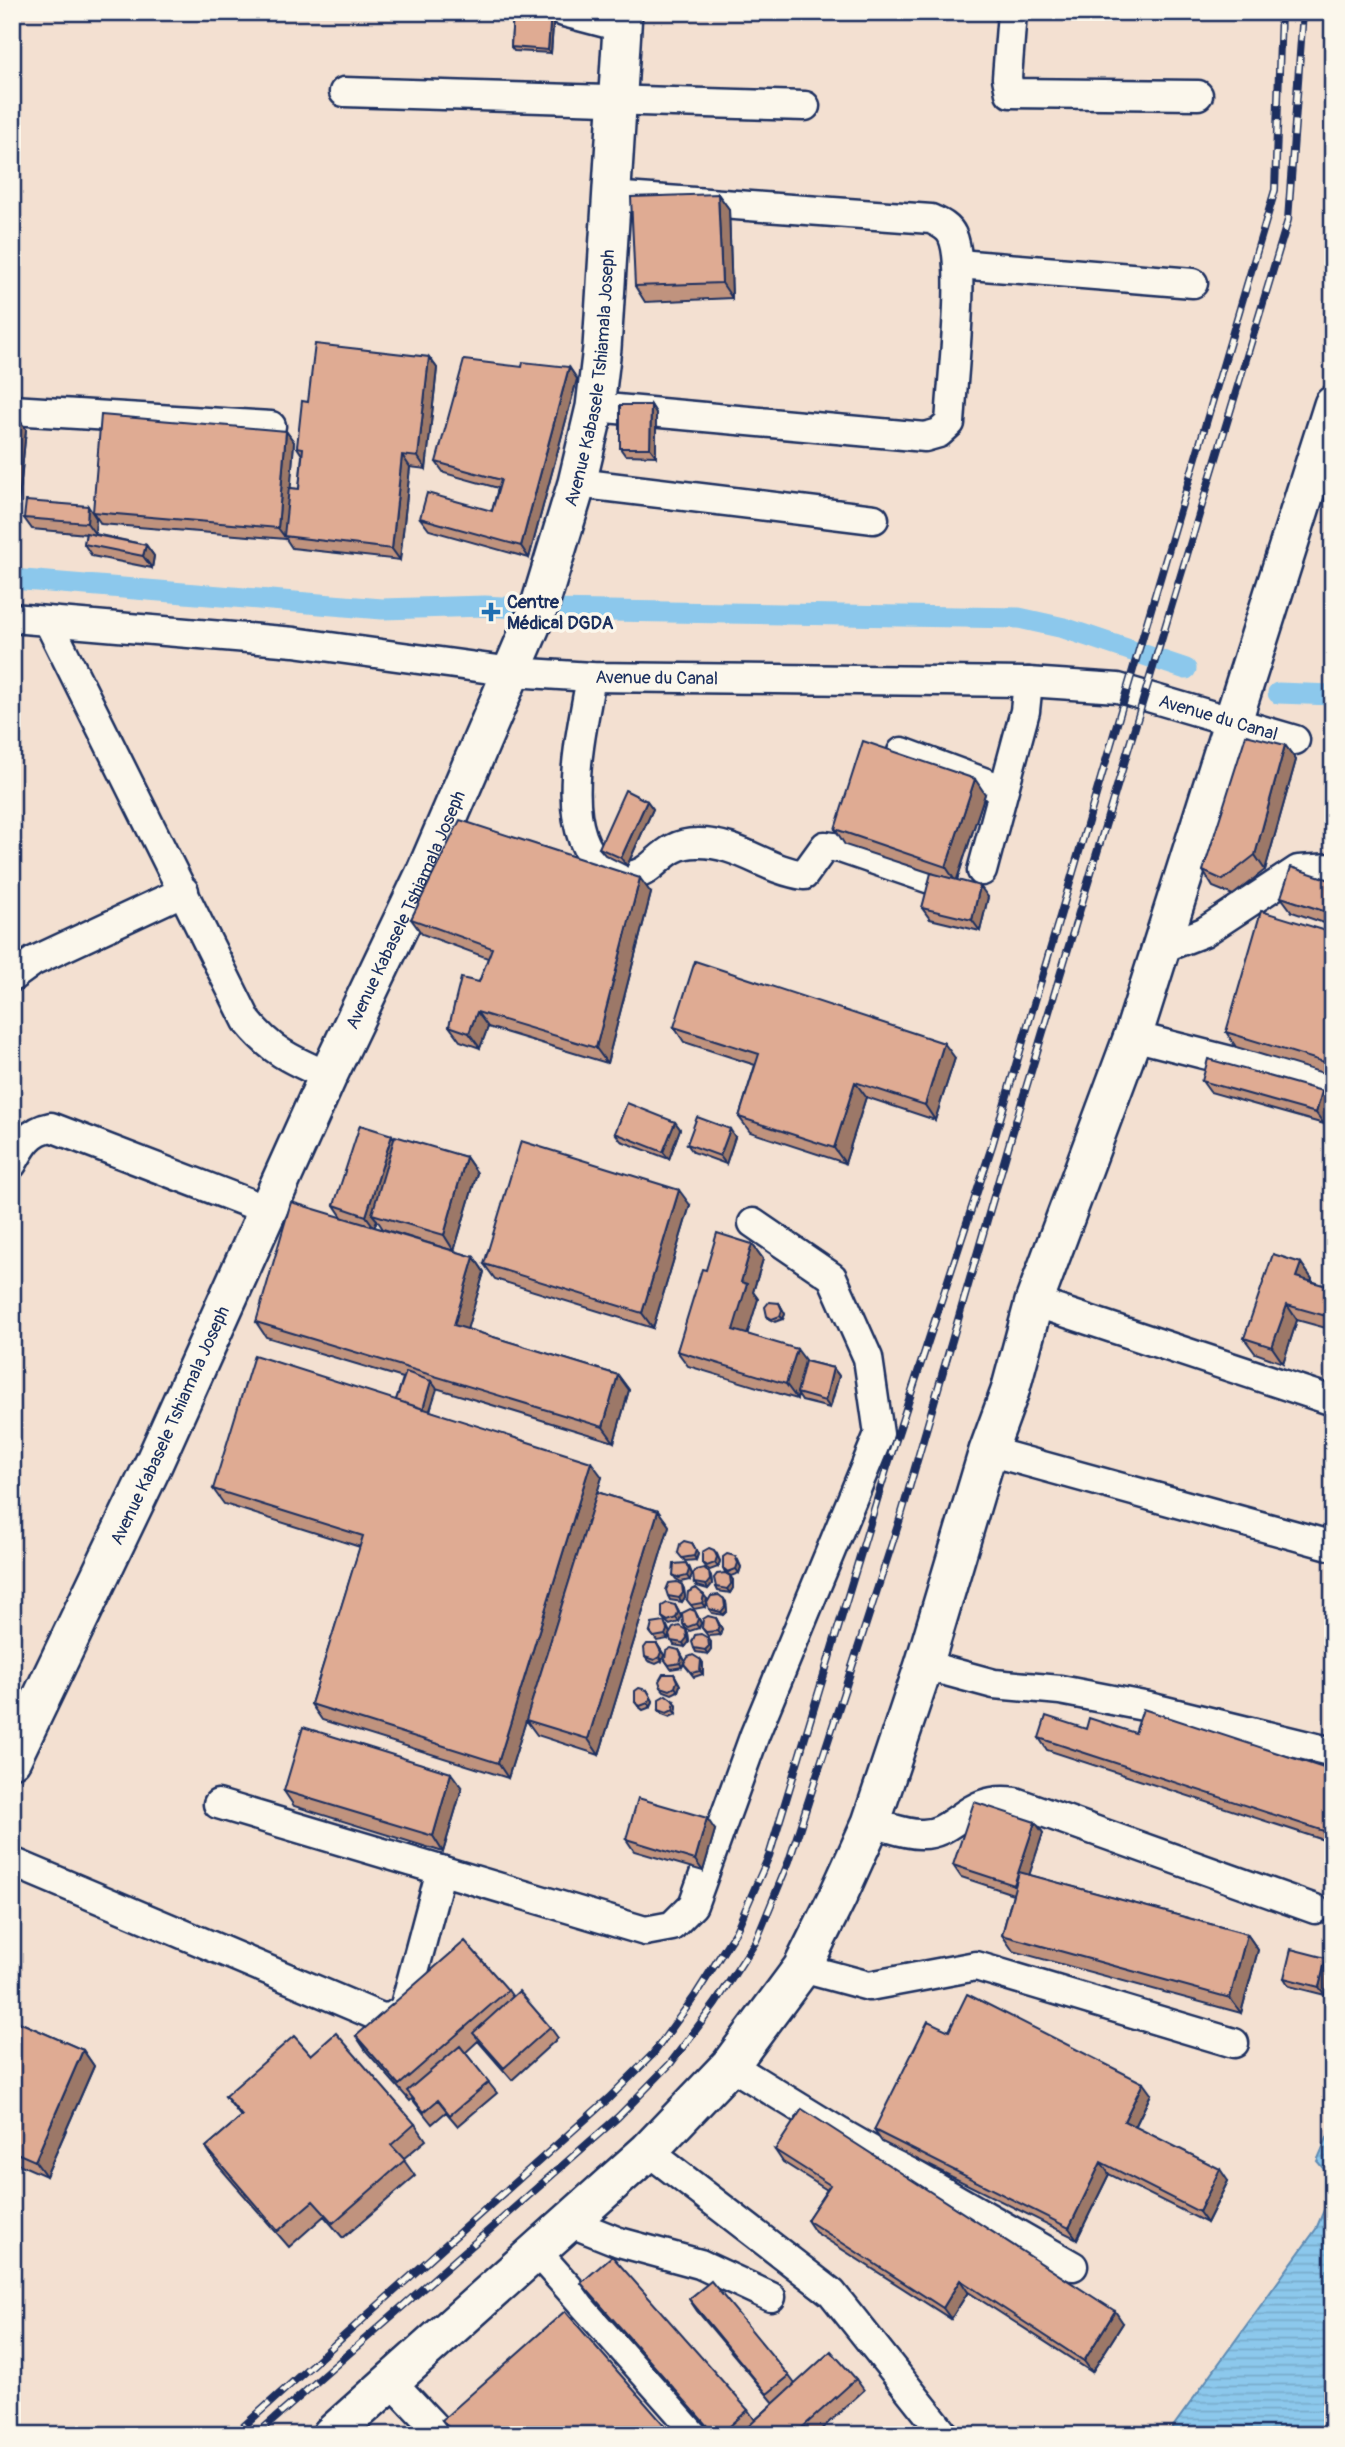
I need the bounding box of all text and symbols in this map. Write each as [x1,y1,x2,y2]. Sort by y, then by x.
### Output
street label: Avenue Kabasele Tshiamala Joseph [559,249,620,509]
place label: Centre Médical DGDA [507,591,614,635]
marker: Centre Médical DGDA [481,602,501,622]
street label: Avenue du Canal [595,666,718,690]
street label: Avenue du Canal [1156,689,1281,746]
street label: Avenue Kabasele Tshiamala Joseph [341,787,470,1033]
street label: Avenue Kabasele Tshiamala Joseph [105,1302,234,1549]

